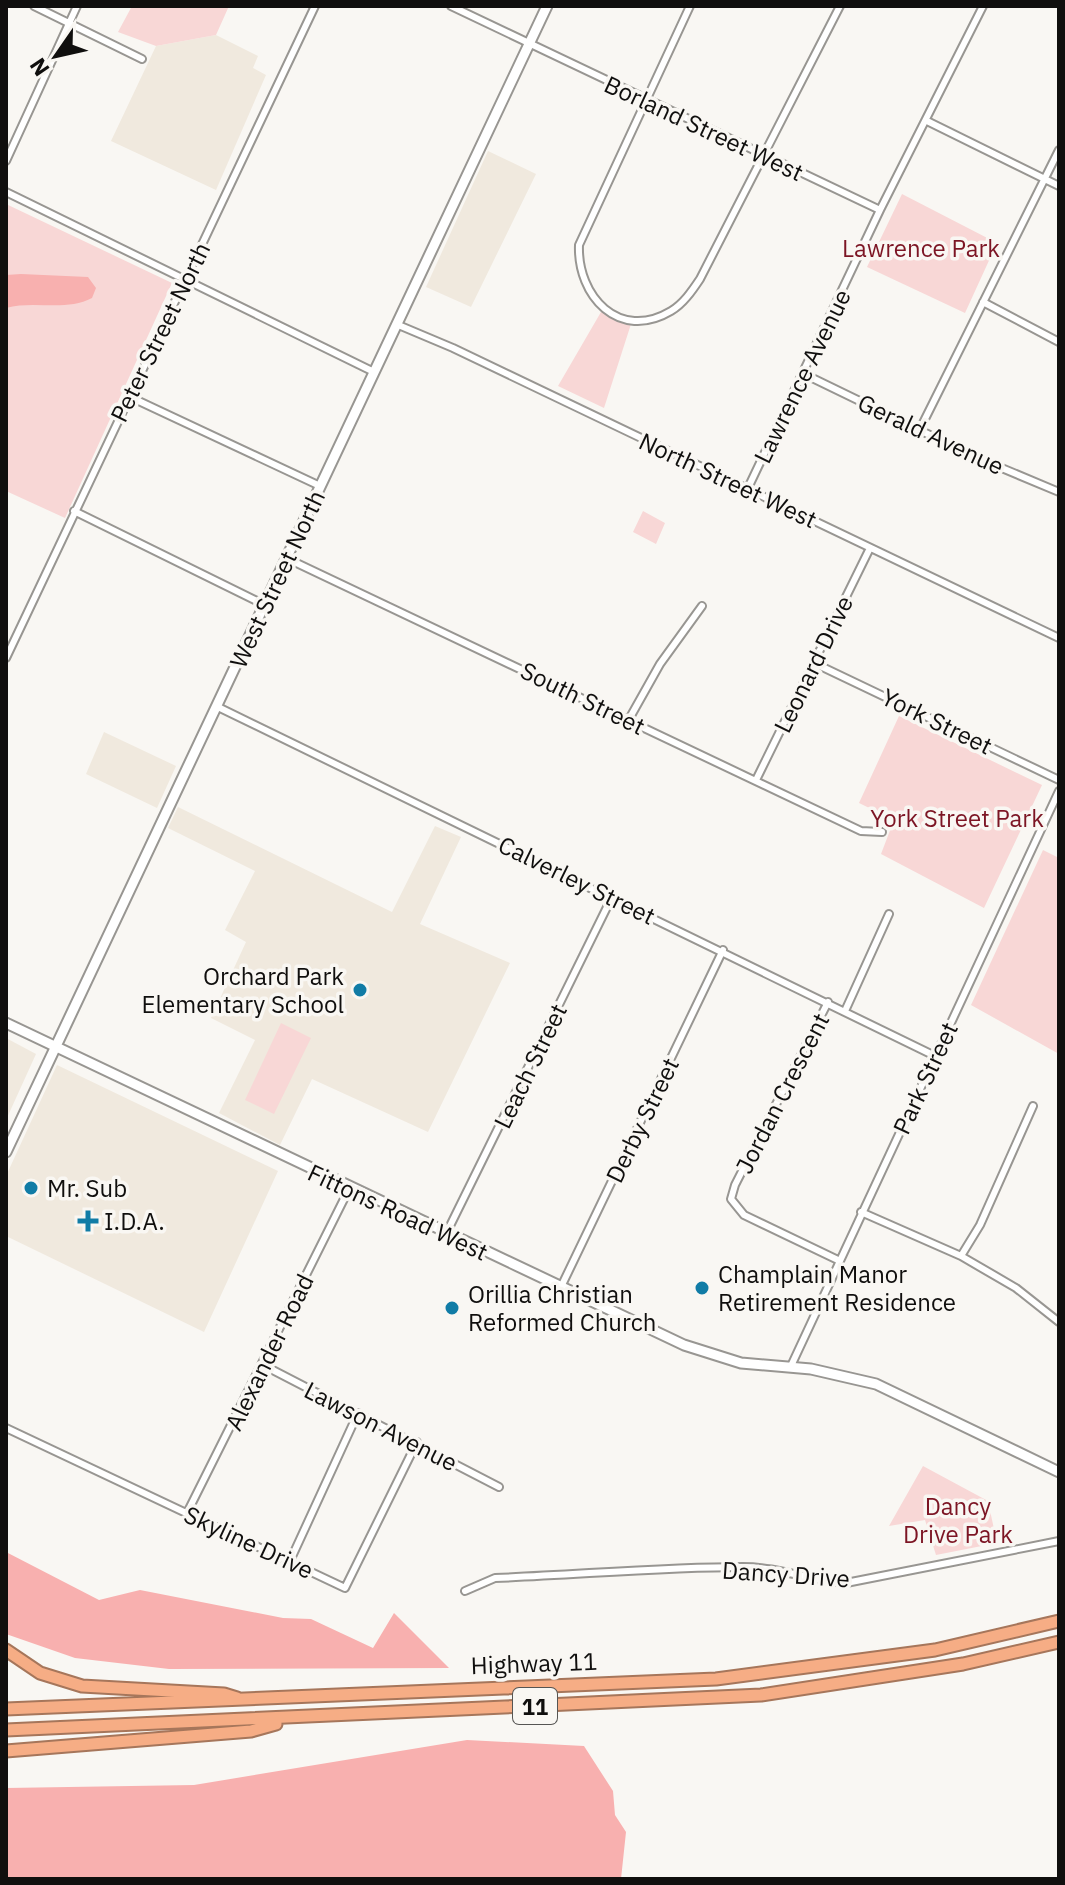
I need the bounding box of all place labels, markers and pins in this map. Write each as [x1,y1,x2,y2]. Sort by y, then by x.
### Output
place label: Orchard Park Elementary School [142,960,344,1020]
marker: Orchard Park Elementary School [351,981,369,999]
place label: Mr. Sub [47,1172,127,1204]
marker: Mr. Sub [22,1179,40,1197]
place label: I.D.A. [104,1205,165,1237]
marker: I.D.A. [79,1212,97,1230]
place label: Champlain Manor Retirement Residence [718,1258,956,1318]
place label: Orillia Christian Reformed Church [468,1278,656,1338]
marker: Champlain Manor Retirement Residence [693,1279,711,1297]
marker: Orillia Christian Reformed Church [443,1299,461,1317]

